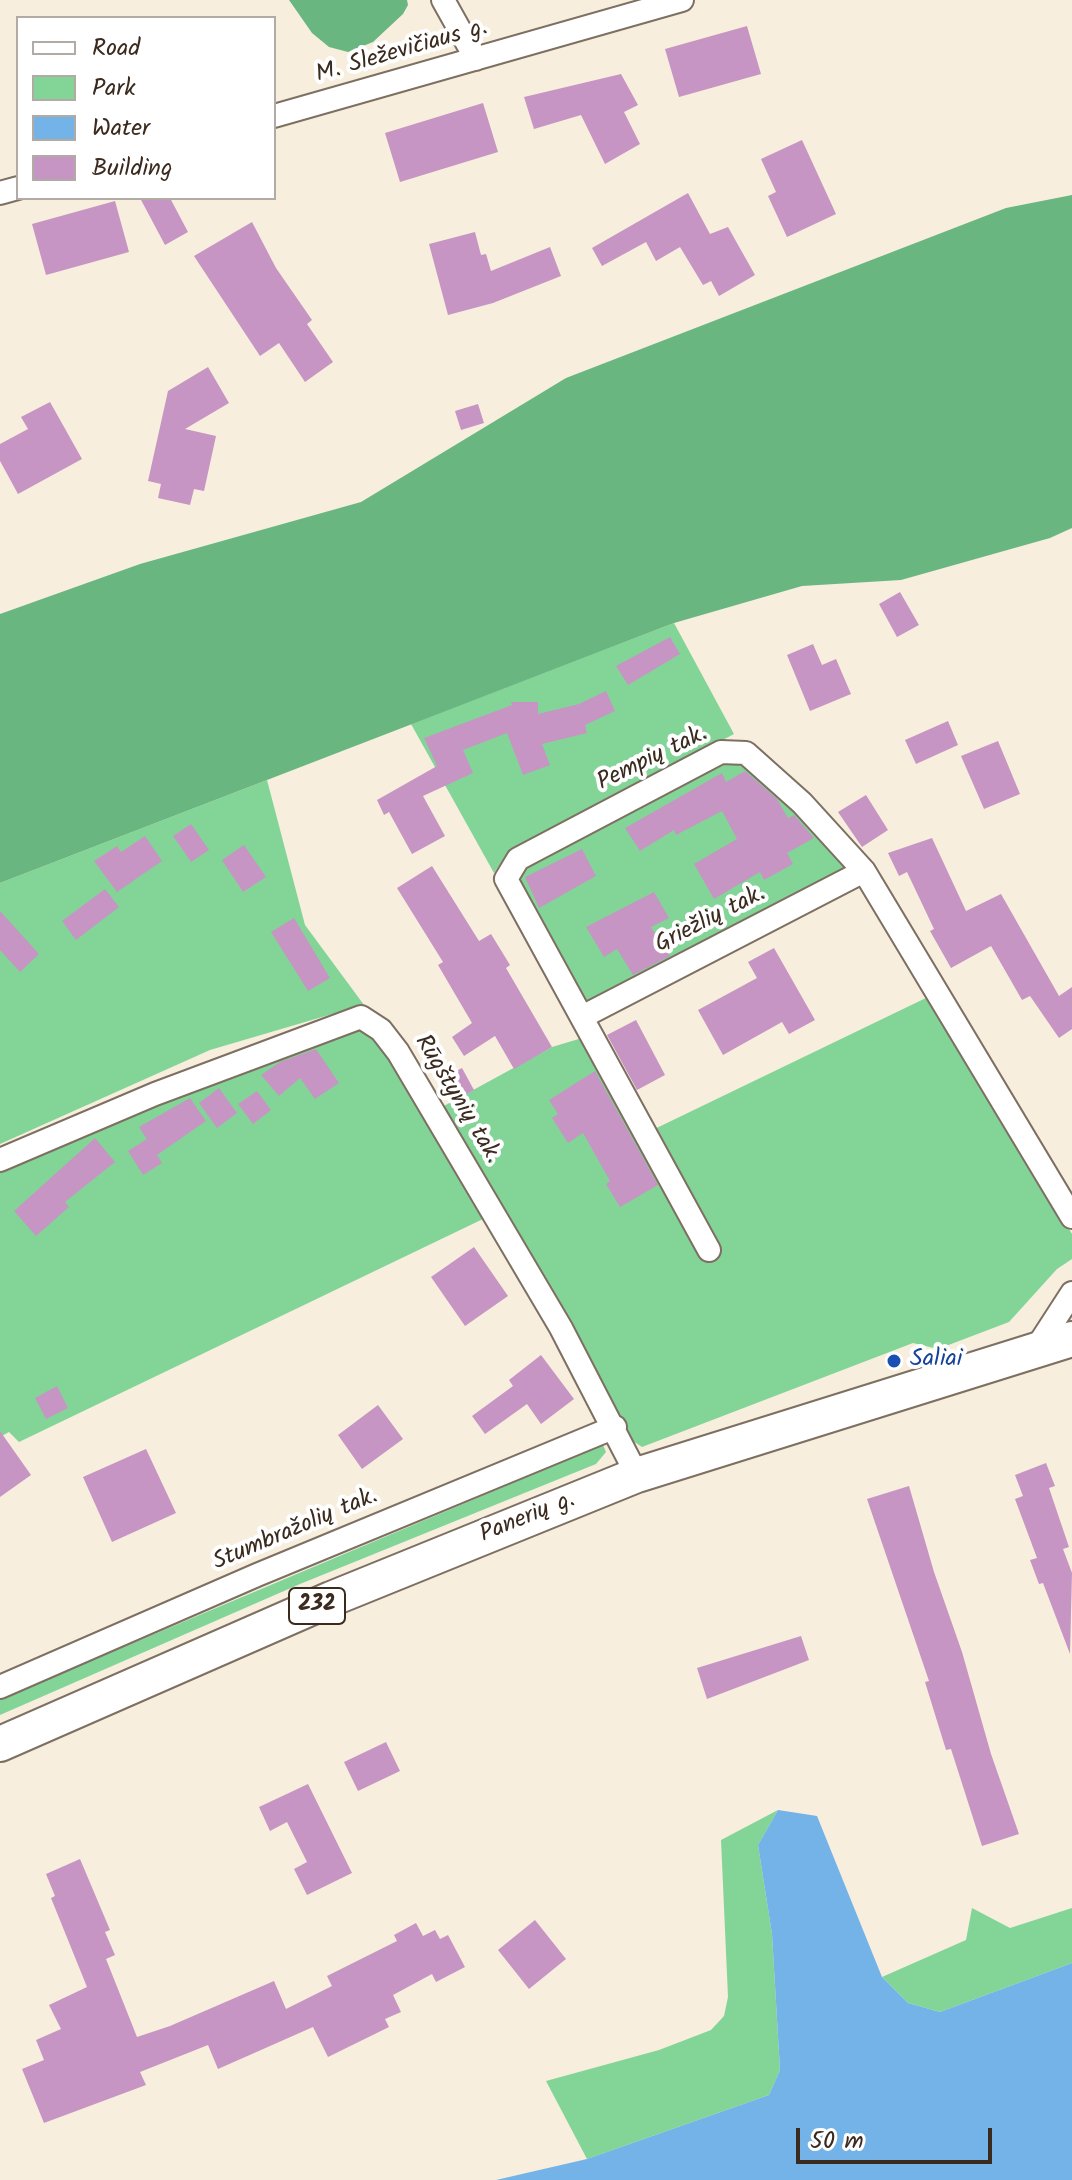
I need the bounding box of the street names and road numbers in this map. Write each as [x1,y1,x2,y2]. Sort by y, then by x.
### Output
street label: M. Sleževičiaus g. [313,15,491,91]
street label: Pempių tak. [593,721,713,799]
street label: Griežlių tak. [651,881,771,961]
street label: Rūgštynių tak. [406,1031,506,1169]
street label: Stumbražolių tak. [209,1483,383,1579]
street label: Panerių g. [476,1487,580,1551]
road number: 232 [289,1588,345,1624]

